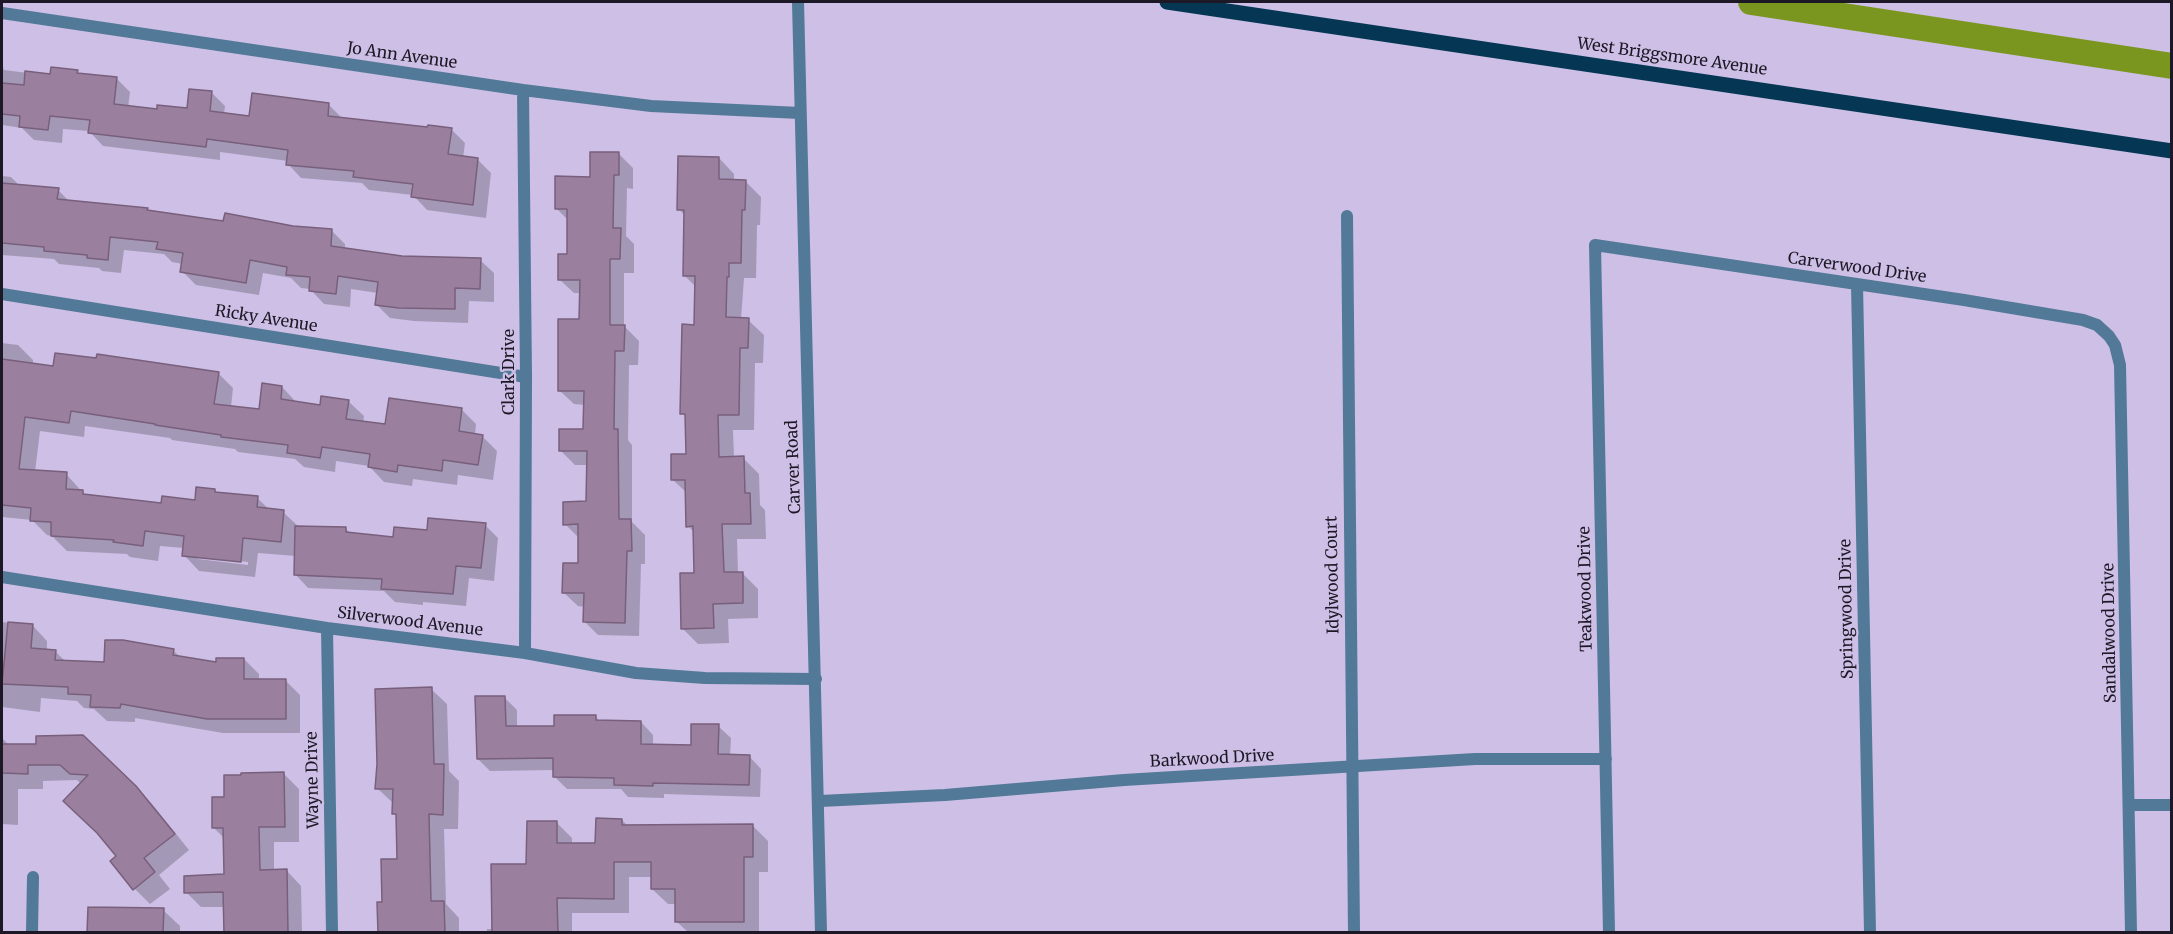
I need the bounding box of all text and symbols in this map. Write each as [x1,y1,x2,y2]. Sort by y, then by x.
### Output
street label: West Briggsmore Avenue [1576,34,1768,80]
street label: Jo Ann Avenue [346,39,458,73]
street label: Carverwood Drive [1787,249,1927,287]
street label: Ricky Avenue [213,301,319,337]
street label: Clark Drive [499,329,519,415]
street label: Carver Road [783,420,805,514]
street label: Idylwood Court [1322,516,1344,634]
street label: Teakwood Drive [1575,526,1597,652]
street label: Springwood Drive [1836,539,1858,679]
street label: Sandalwood Drive [2099,563,2121,703]
street label: Silverwood Avenue [336,604,484,640]
street label: Wayne Drive [303,731,323,829]
street label: Barkwood Drive [1149,746,1275,772]

